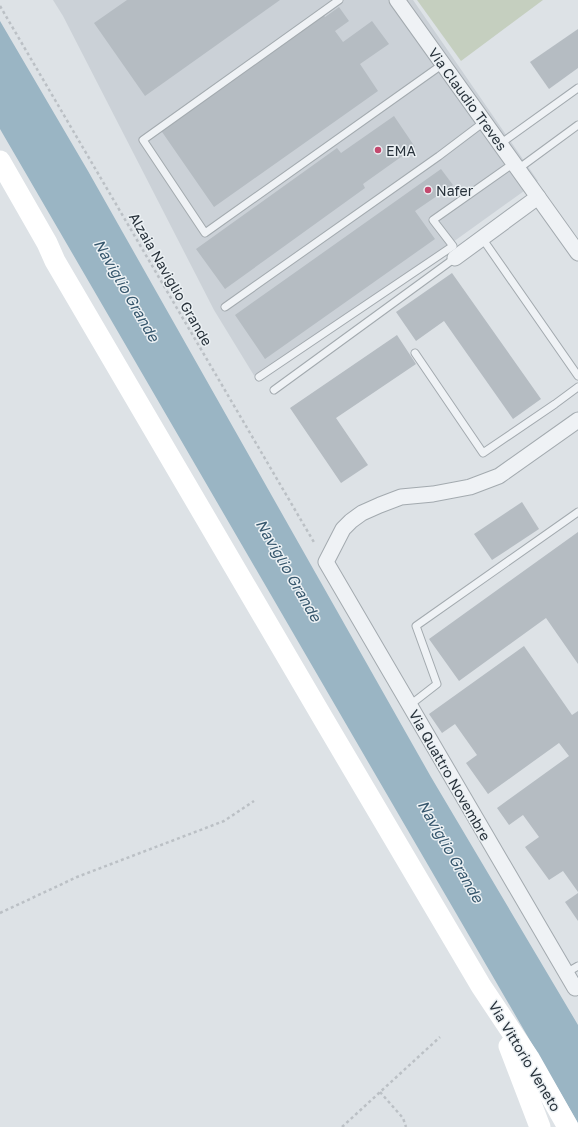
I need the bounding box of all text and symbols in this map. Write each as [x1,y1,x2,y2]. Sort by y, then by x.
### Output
street label: Via Claudio Treves [425,44,511,154]
place label: EMA [386,142,417,159]
marker: EMA [373,145,383,155]
place label: Nafer [436,182,474,199]
marker: Nafer [423,185,433,195]
street label: Alzaia Naviglio Grande [126,209,216,349]
water label: Naviglio Grande [91,236,163,344]
water label: Naviglio Grande [252,516,326,626]
street label: Via Quattro Novembre [406,707,494,843]
water label: Naviglio Grande [414,797,488,907]
street label: Via Vittorio Veneto [485,998,565,1114]

